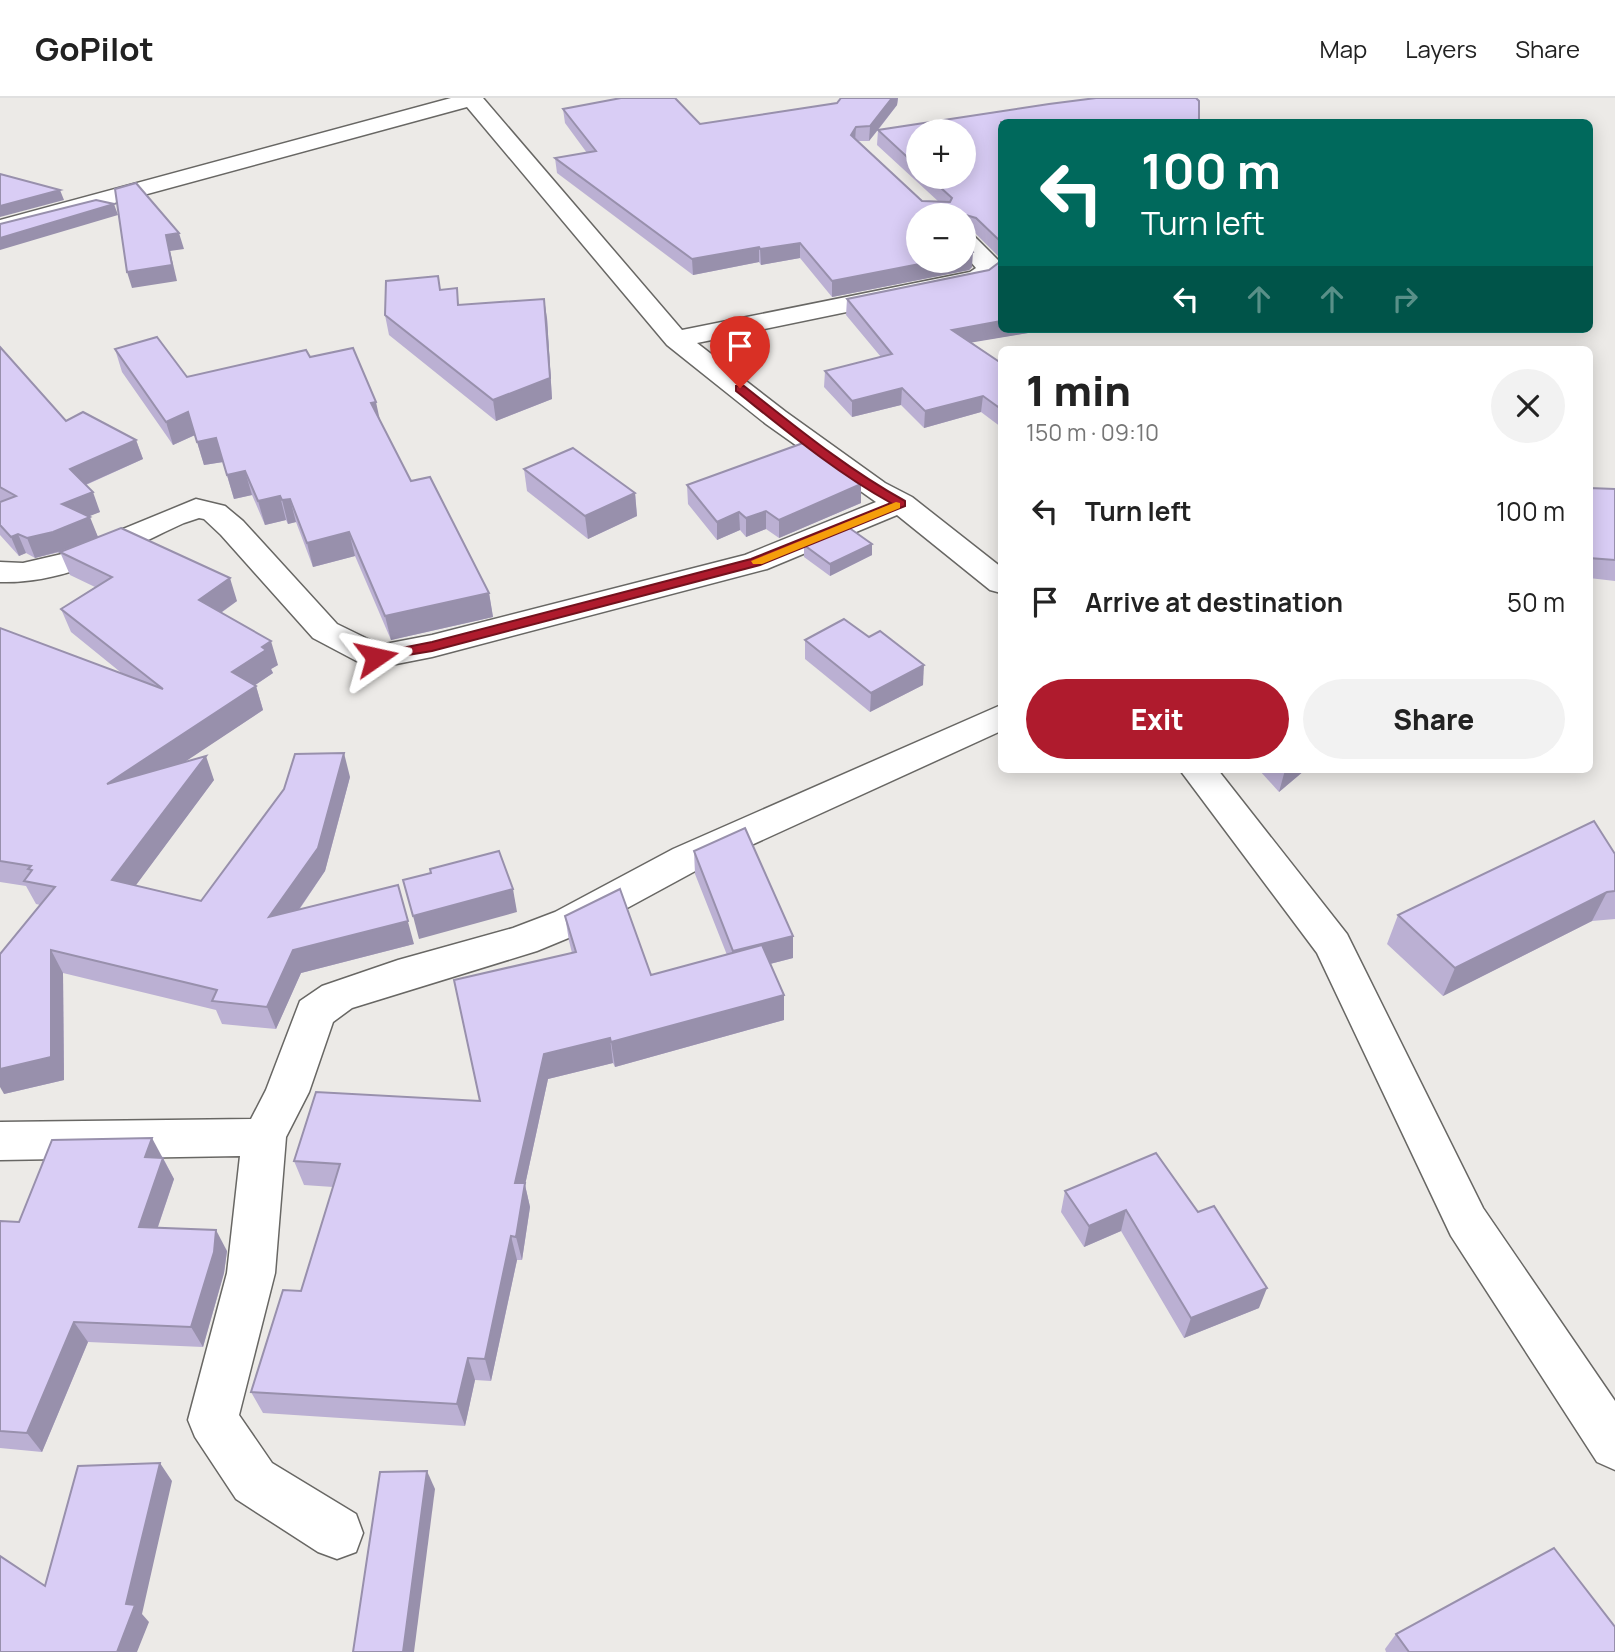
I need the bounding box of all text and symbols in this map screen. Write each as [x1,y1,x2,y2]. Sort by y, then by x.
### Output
text: GoPilot [35,26,154,71]
text: Map [1320,32,1367,65]
text: Layers [1405,32,1477,65]
text: Share [1515,32,1580,65]
map controls [906,119,976,273]
button: + [906,119,976,189]
text: 100 m [1141,137,1281,204]
icon: left [1026,147,1117,238]
text: Turn left [1141,201,1265,245]
button: − [906,203,976,273]
icon: left [1167,280,1205,318]
icon: ahead [1240,280,1278,318]
icon: ahead [1313,280,1351,318]
icon: right [1386,280,1424,318]
pin [710,316,770,388]
icon: arrive [721,327,759,365]
text: 1 min [1026,361,1131,419]
button: close [1491,369,1565,443]
text: 150 m · 09:10 [1026,416,1159,448]
icon: left [1026,492,1064,530]
text: Turn left [1085,493,1192,529]
text: 100 m [1496,493,1565,529]
icon: arrive [1026,583,1064,621]
text: Arrive at destination [1085,584,1343,620]
text: 50 m [1507,584,1565,620]
position arrow [339,620,413,694]
button: Exit [1026,679,1289,759]
button: Share [1303,679,1565,759]

